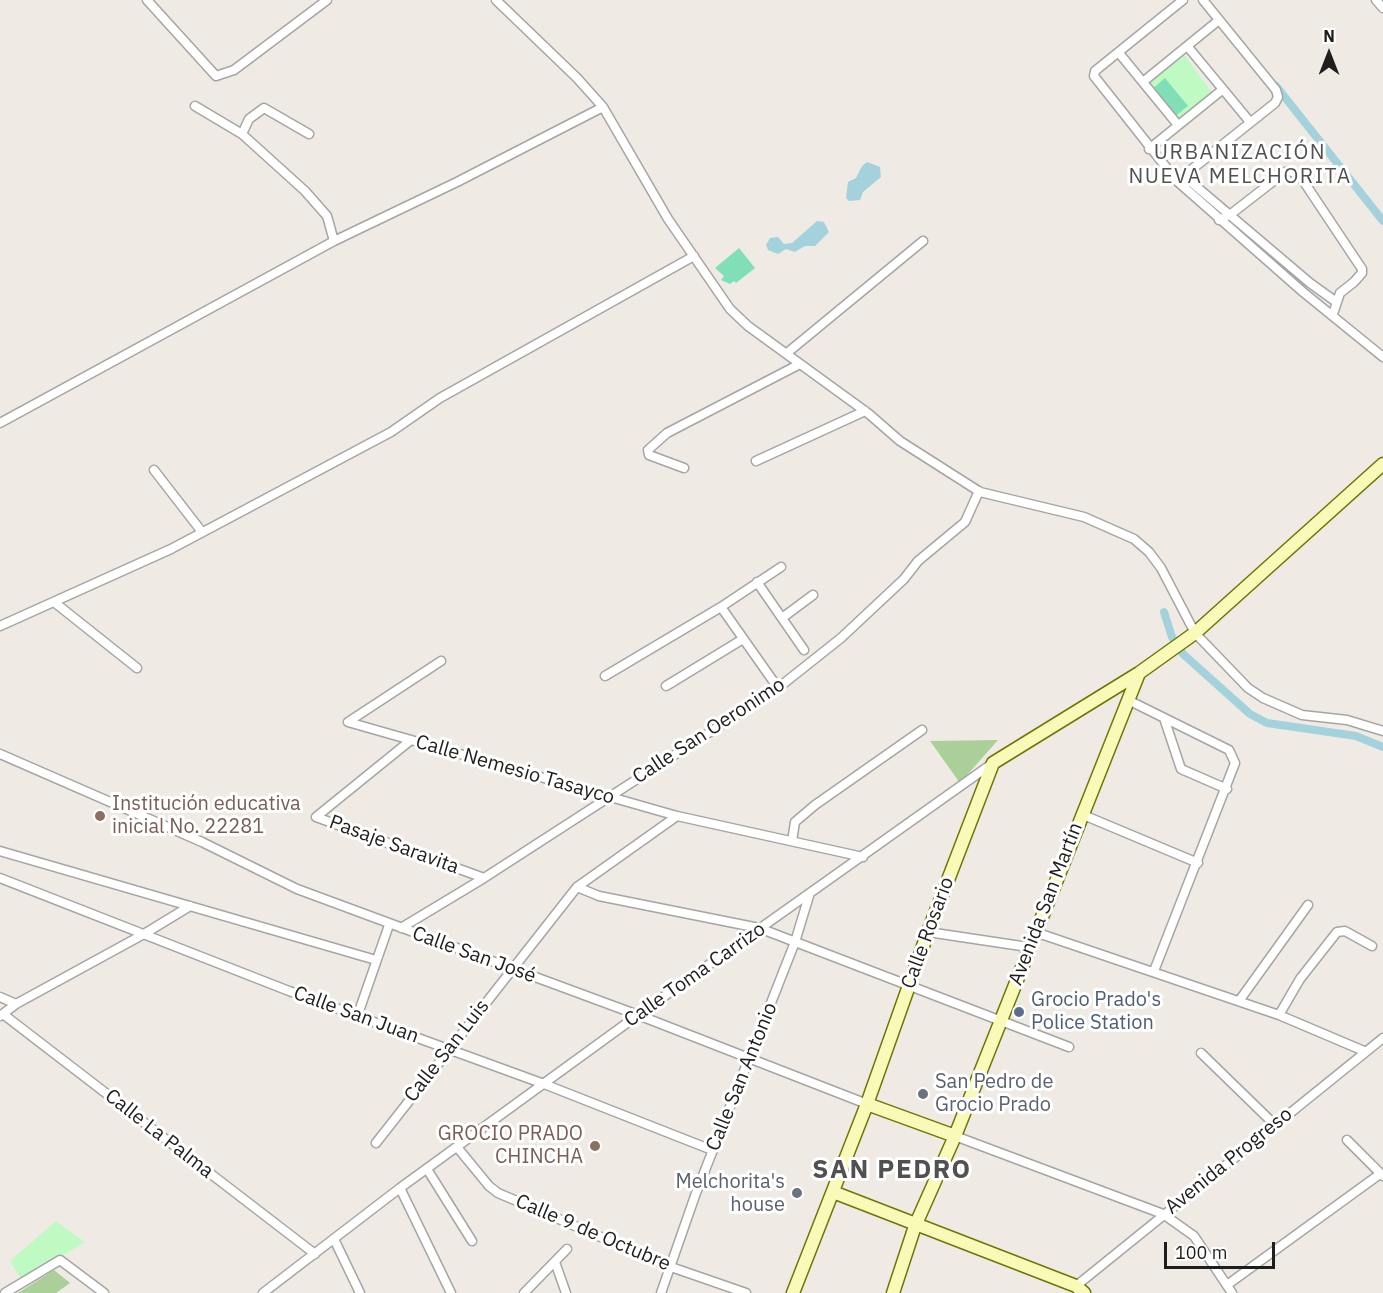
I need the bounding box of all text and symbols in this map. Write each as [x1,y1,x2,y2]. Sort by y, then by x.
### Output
north arrow [1299,24,1359,84]
text: N [1323,26,1335,46]
district label: URBANIZACIÓN NUEVA MELCHORITA [1128,140,1352,190]
street label: Calle San Oeronimo [628,673,790,789]
street label: Calle Nemesio Tasayco [413,730,617,810]
place label: Institución educativa inicial No. 22281 [112,792,301,839]
marker: Institución educativa inicial No. 22281 [93,809,107,823]
street label: Pasaje Saravita [326,810,462,880]
street label: Avenida San Martín [1004,819,1088,989]
street label: Calle Rosario [897,874,959,992]
street label: Calle Toma Carrizo [620,917,770,1033]
street label: Calle San José [409,921,539,989]
street label: Calle San Juan [290,981,422,1049]
place label: Grocio Prado's Police Station [1031,988,1161,1035]
street label: Calle San Luis [399,995,495,1107]
street label: Calle San Antonio [701,999,783,1155]
marker: Grocio Prado's Police Station [1012,1005,1026,1019]
place label: San Pedro de Grocio Prado [935,1070,1053,1117]
street label: Calle La Palma [100,1084,218,1184]
marker: San Pedro de Grocio Prado [916,1087,930,1101]
street label: Avenida Progreso [1161,1102,1297,1220]
place label: GROCIO PRADO CHINCHA [438,1122,583,1169]
marker: GROCIO PRADO CHINCHA [588,1139,602,1153]
district label: SAN PEDRO [812,1154,972,1186]
place label: Melchorita's house [675,1170,785,1217]
marker: Melchorita's house [790,1186,804,1200]
street label: Calle 9 de Octubre [512,1190,674,1276]
scale bar [1167,1230,1278,1268]
text: 100 m [1175,1241,1227,1264]

